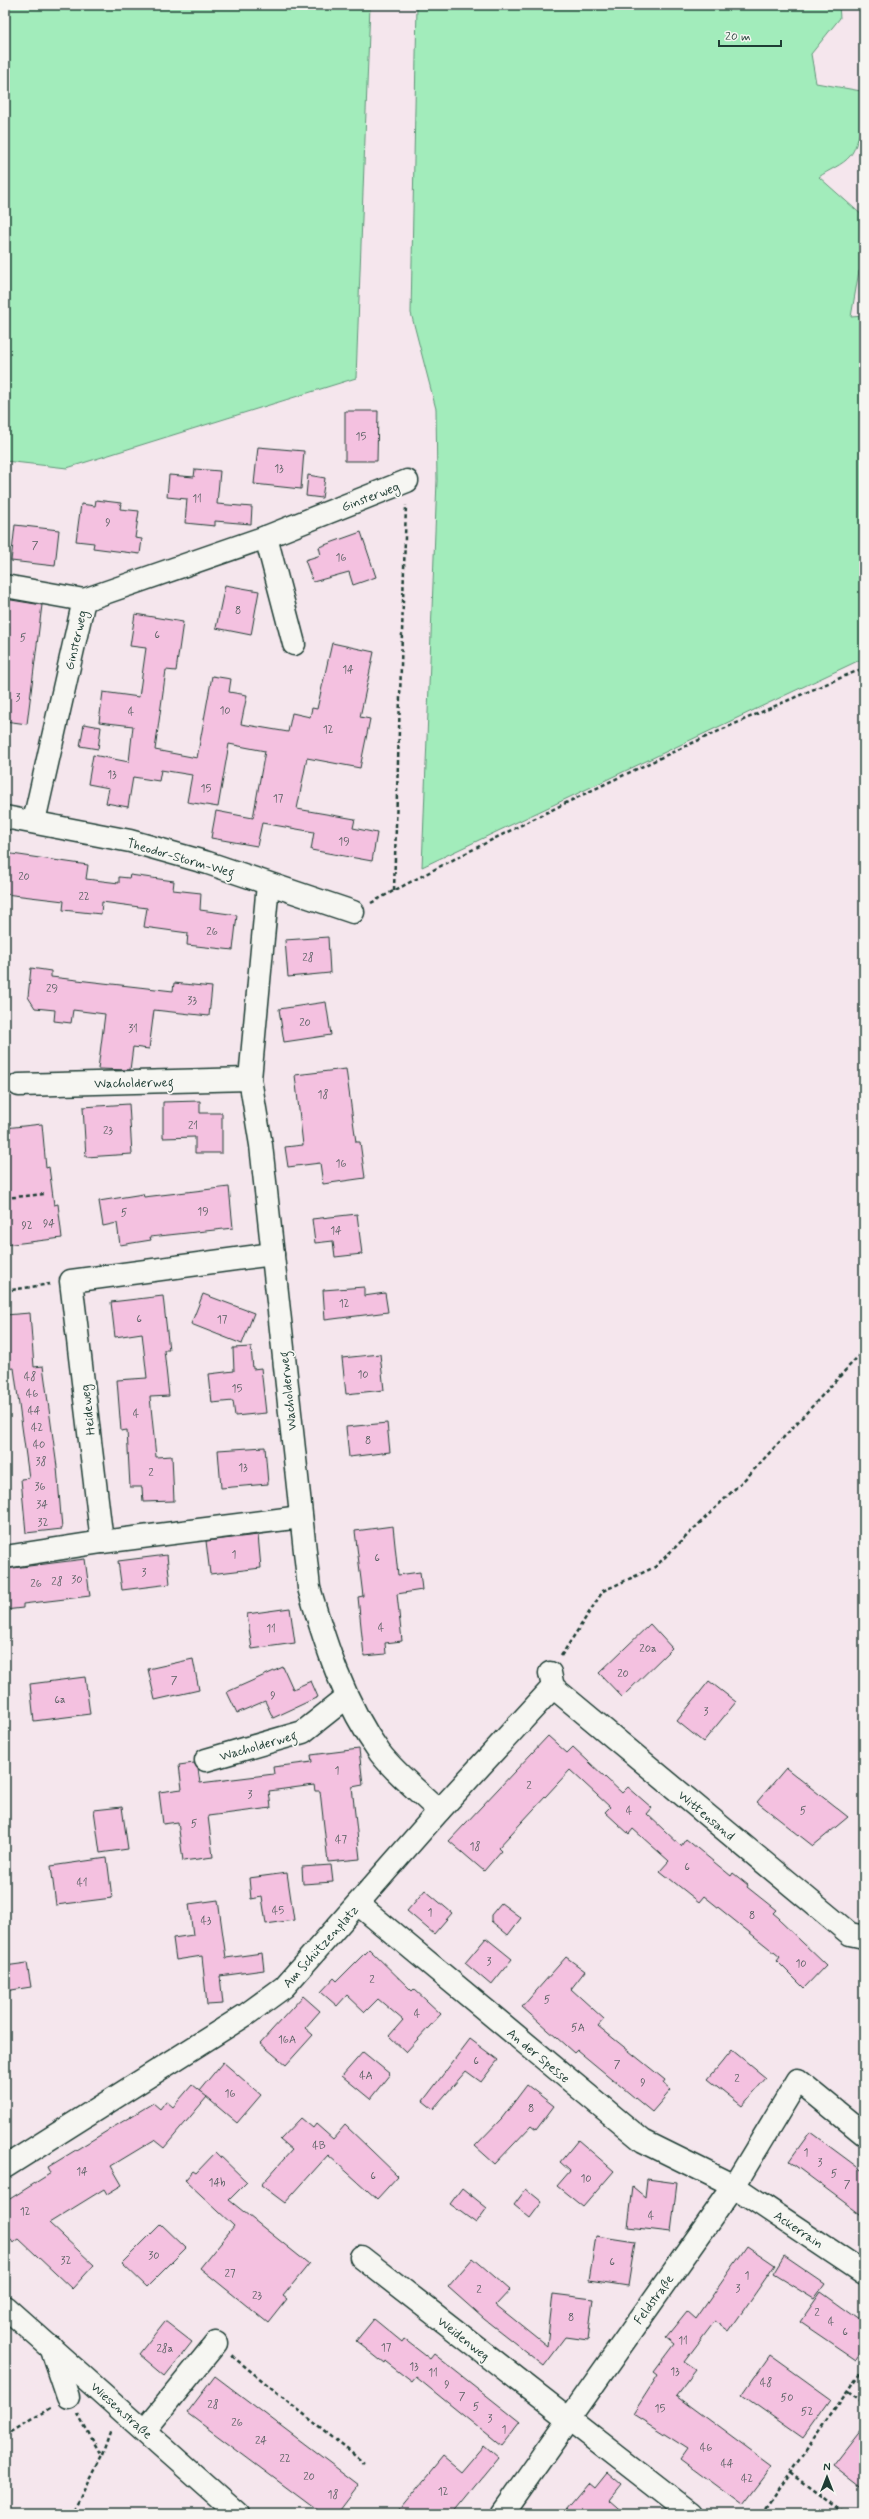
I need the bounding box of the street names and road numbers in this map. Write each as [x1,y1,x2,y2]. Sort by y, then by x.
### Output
street label: Ginsterweg [339,478,403,517]
street label: Ginsterweg [61,609,93,672]
street label: Theodor-Storm-Weg [124,835,236,884]
street label: Wacholderweg [94,1074,174,1095]
street label: Wacholderweg [276,1350,303,1431]
street label: Heideweg [77,1383,101,1436]
street label: Wacholderweg [218,1727,300,1768]
street label: Wittensand [674,1787,738,1845]
street label: Am Schützenplatz [280,1902,363,1992]
street label: An der Spesse [503,2025,573,2087]
street label: Ackerrain [770,2207,826,2253]
street label: Feldstraße [630,2272,678,2328]
street label: Weidenweg [433,2313,493,2365]
street label: Wiesenstraße [87,2379,155,2443]

